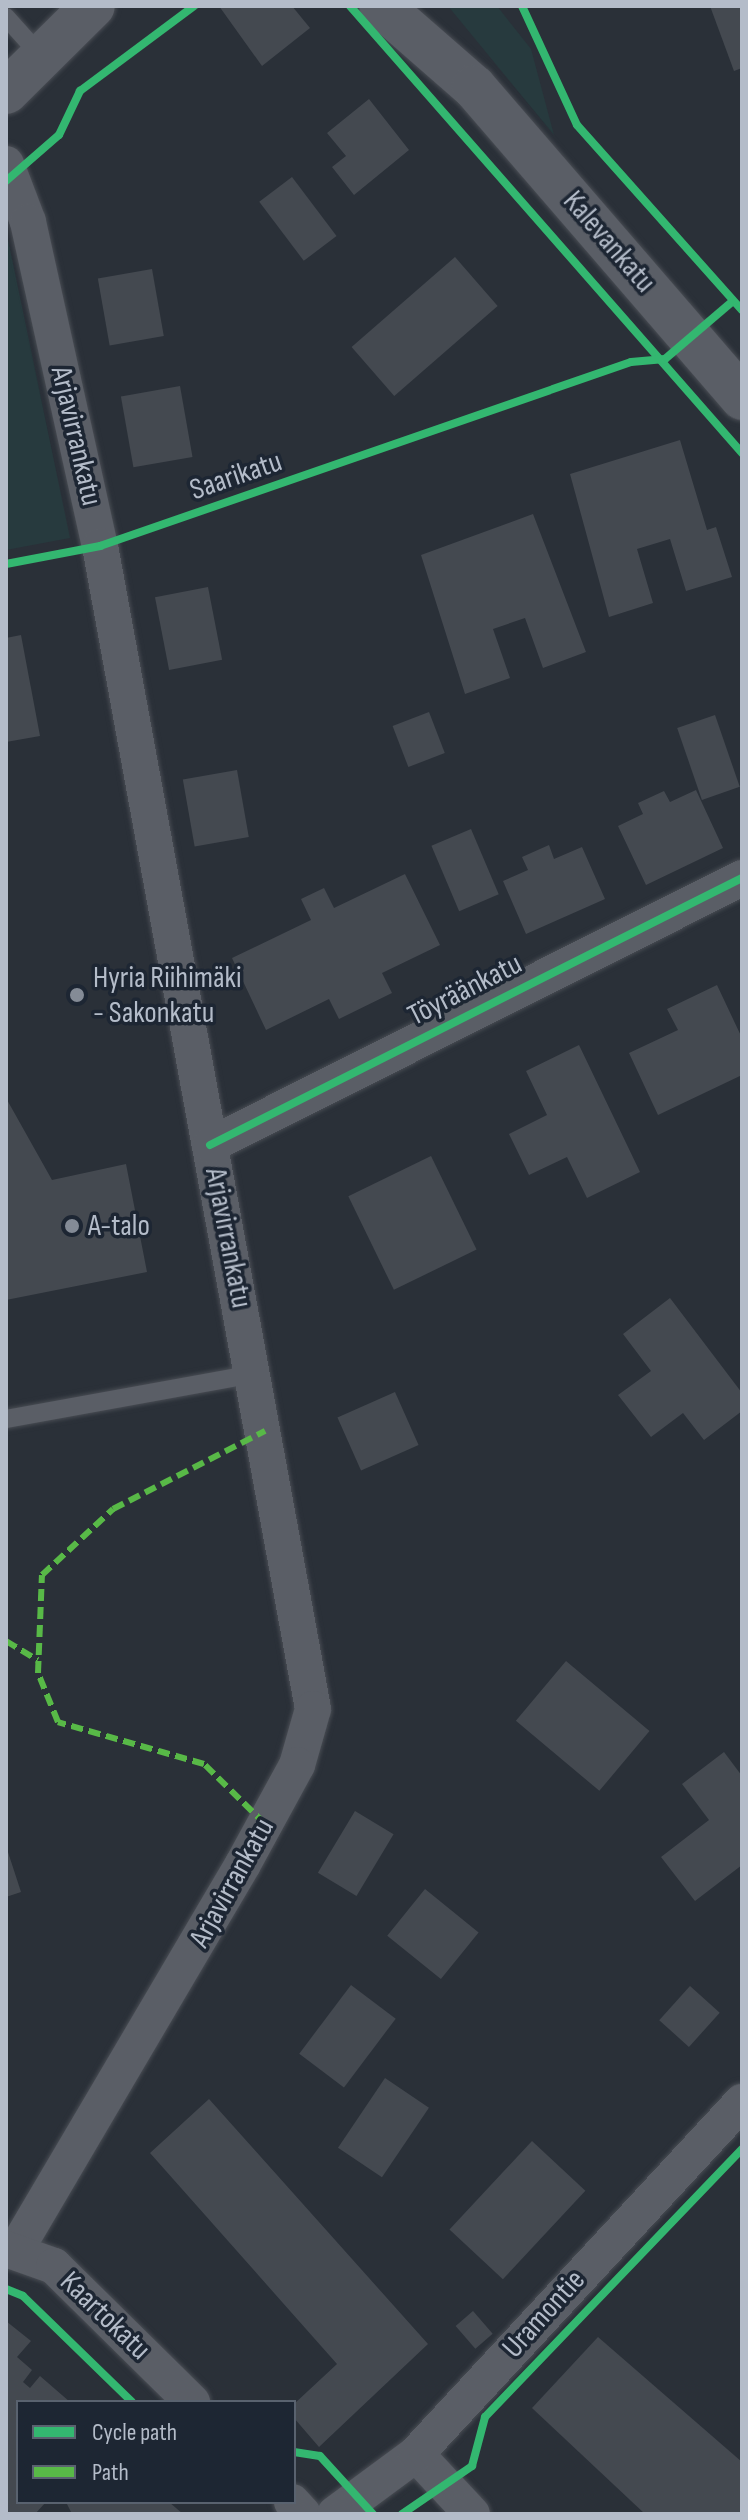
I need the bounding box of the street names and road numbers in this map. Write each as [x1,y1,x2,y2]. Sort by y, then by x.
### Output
street label: Kalevankatu [555,184,663,300]
street label: Arjavirrankatu [43,363,109,509]
street label: Saarikatu [185,444,287,508]
street label: Töyräänkatu [402,946,528,1034]
street label: Arjavirrankatu [197,1165,259,1311]
street label: Arjavirrankatu [182,1812,282,1954]
street label: Uramontie [495,2263,593,2365]
street label: Kaartokatu [52,2264,158,2368]

